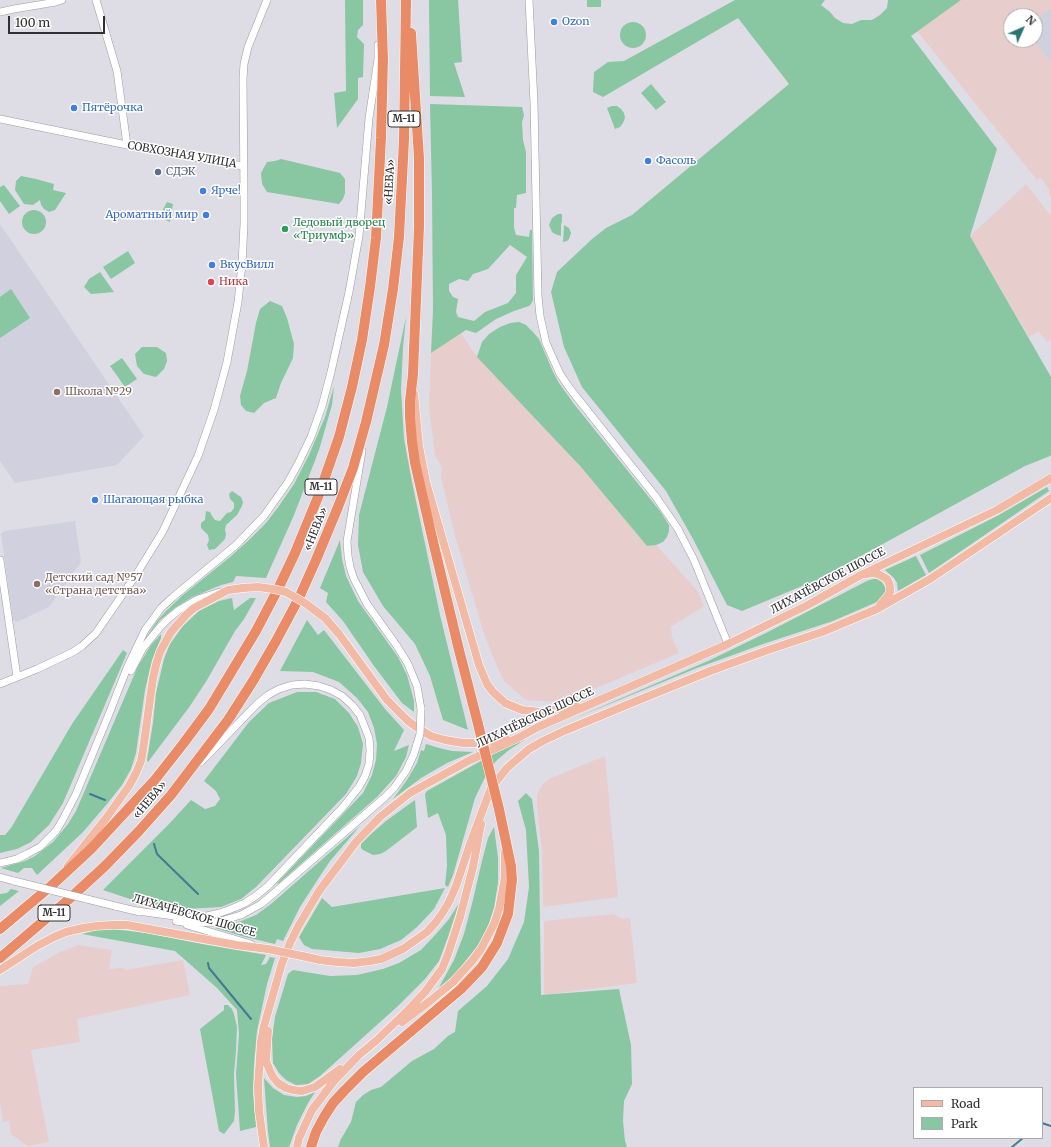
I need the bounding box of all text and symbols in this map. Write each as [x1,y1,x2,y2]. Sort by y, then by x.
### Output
scale bar [10,8,107,34]
north arrow [1003,8,1043,48]
text: N [1023,12,1039,28]
text: 100 m [15,15,50,30]
place label: Ozon [562,15,590,29]
marker: Ozon [549,17,559,27]
place label: Пятёрочка [82,101,143,115]
marker: Пятёрочка [69,103,79,113]
road number: М-11 [388,111,420,127]
street label: СОВХОЗНАЯ УЛИЦА [126,139,238,171]
place label: Фасоль [656,154,696,168]
marker: Фасоль [643,156,653,166]
street label: «НЕВА» [382,159,398,205]
place label: СДЭК [166,165,196,179]
marker: СДЭК [153,167,163,177]
place label: Ярче! [211,184,241,198]
marker: Ярче! [198,186,208,196]
place label: Ароматный мир [105,208,198,222]
marker: Ароматный мир [201,210,211,220]
place label: Ледовый дворец «Триумф» [293,216,386,242]
marker: Ледовый дворец «Триумф» [280,224,290,234]
place label: ВкусВилл [220,258,274,272]
marker: ВкусВилл [207,260,217,270]
place label: Ника [219,275,248,289]
marker: Ника [206,277,216,287]
place label: Школа №29 [65,385,132,399]
marker: Школа №29 [52,387,62,397]
road number: М-11 [305,479,337,495]
place label: Шагающая рыбка [103,493,203,507]
marker: Шагающая рыбка [90,495,100,505]
street label: «НЕВА» [301,505,331,553]
street label: ЛИХАЧЁВСКОЕ ШОССЕ [768,545,888,617]
place label: Детский сад №57 «Страна детства» [45,571,146,597]
marker: Детский сад №57 «Страна детства» [32,579,42,589]
street label: ЛИХАЧЁВСКОЕ ШОССЕ [474,685,596,751]
street label: «НЕВА» [130,778,170,822]
street label: ЛИХАЧЁВСКОЕ ШОССЕ [131,892,257,940]
road number: М-11 [38,905,70,921]
legend [913,1087,1043,1139]
text: Road [951,1096,980,1111]
text: Park [951,1116,978,1131]

